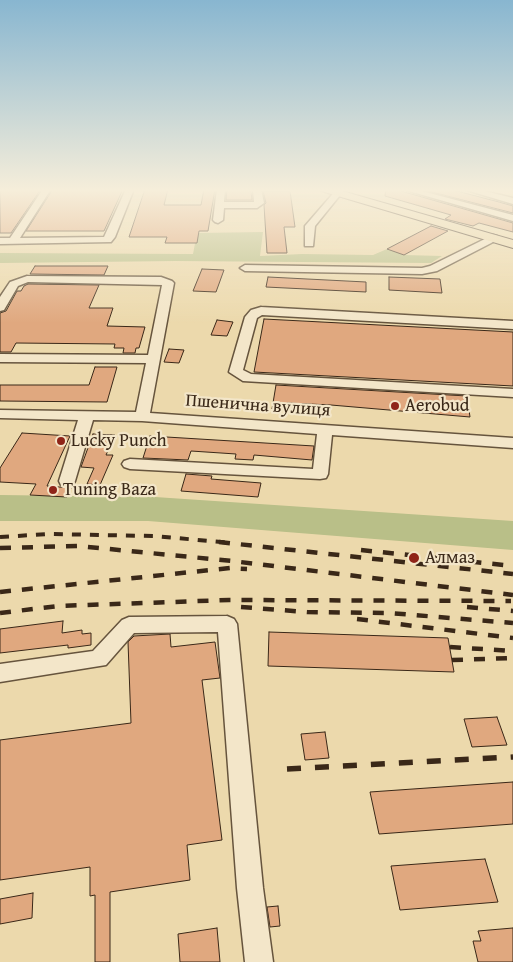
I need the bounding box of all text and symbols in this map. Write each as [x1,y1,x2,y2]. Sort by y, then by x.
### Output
street label: Пшенична вулиця [185,390,331,422]
place label: Aerobud [405,395,469,417]
marker: Aerobud [389,400,401,412]
place label: Lucky Punch [71,430,167,452]
marker: Lucky Punch [55,435,67,447]
place label: Tuning Baza [63,479,156,501]
marker: Tuning Baza [47,484,59,496]
place label: Алмаз [425,547,475,569]
marker: Алмаз [407,551,421,565]

